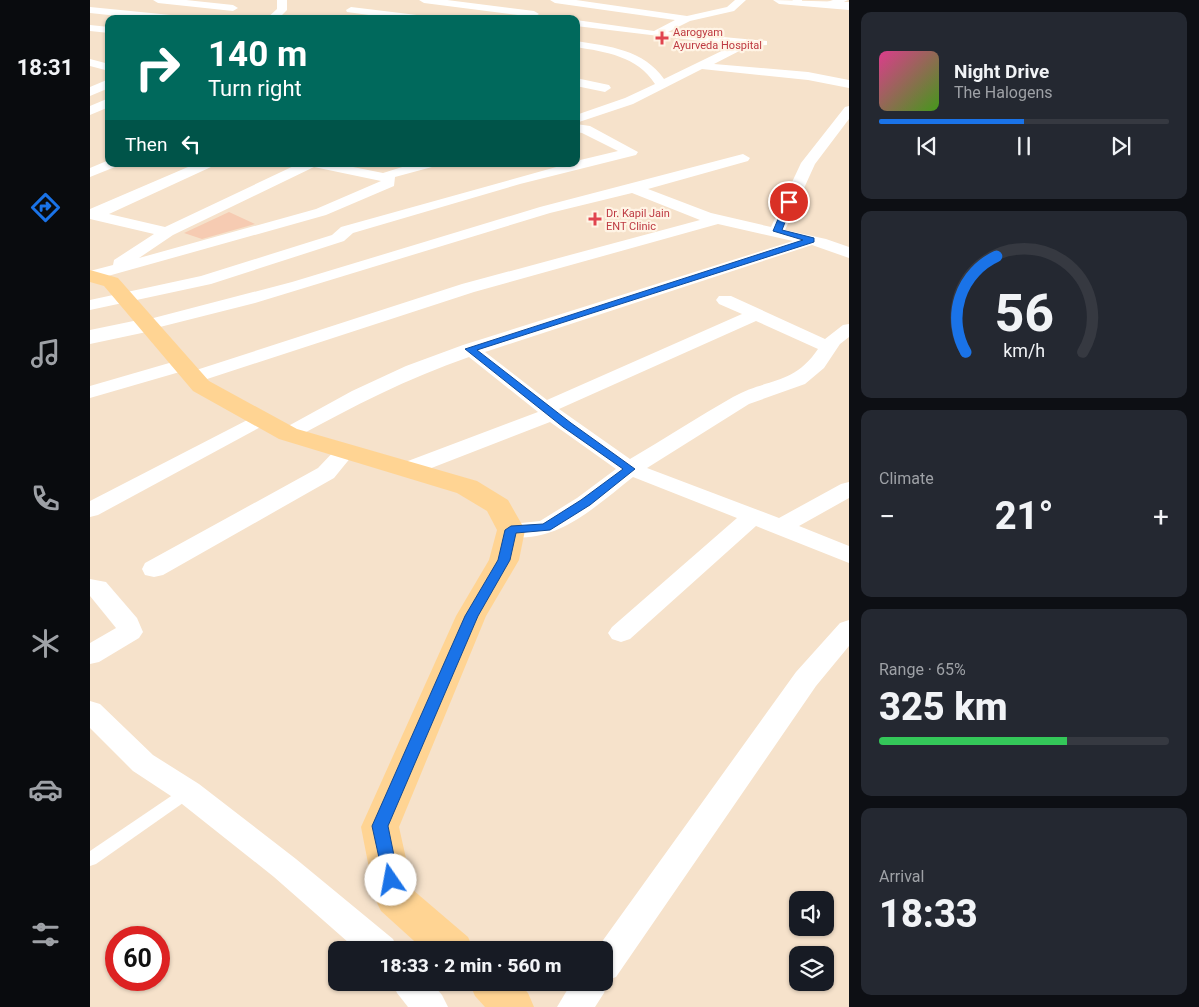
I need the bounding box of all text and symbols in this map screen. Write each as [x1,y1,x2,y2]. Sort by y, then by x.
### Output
place label: Aarogyam Ayurveda Hospital [673,26,762,52]
marker: Aarogyam Ayurveda Hospital [655,31,669,45]
text: 140 m [208,34,307,75]
icon: right [125,35,190,100]
text: 18:31 [17,55,73,80]
text: Night Drive [954,60,1049,83]
text: Turn right [208,76,302,101]
text: The Halogens [954,83,1053,102]
icon: left [177,130,205,158]
icon: previous [913,132,941,160]
icon: pause [1010,132,1038,160]
icon: next [1107,132,1135,160]
text: Then [125,133,167,156]
pin [768,181,810,223]
icon: arrive [775,188,803,216]
icon: directions [28,190,63,225]
place label: Dr. Kapil Jain ENT Clinic [606,207,670,233]
marker: Dr. Kapil Jain ENT Clinic [588,212,602,226]
text: 56 [994,283,1054,344]
icon: music [28,336,63,371]
text: km/h [1003,340,1045,361]
text: Climate [879,469,934,488]
icon: phone [28,481,63,516]
text: 21° [995,494,1053,538]
text: − [879,500,895,533]
text: + [1153,500,1169,533]
icon: climate [28,626,63,661]
text: Range · 65% [879,660,966,679]
text: 325 km [879,685,1008,729]
icon: car [28,772,63,807]
position arrow [364,853,416,905]
text: Arrival [879,867,924,886]
map controls [789,891,834,991]
button: sound [789,891,834,936]
text: 18:33 [879,892,978,936]
icon: filters [28,917,63,952]
speed limit sign: 60 [105,926,170,991]
button: layers [789,946,834,991]
text: 18:33 · 2 min · 560 m [379,954,562,977]

